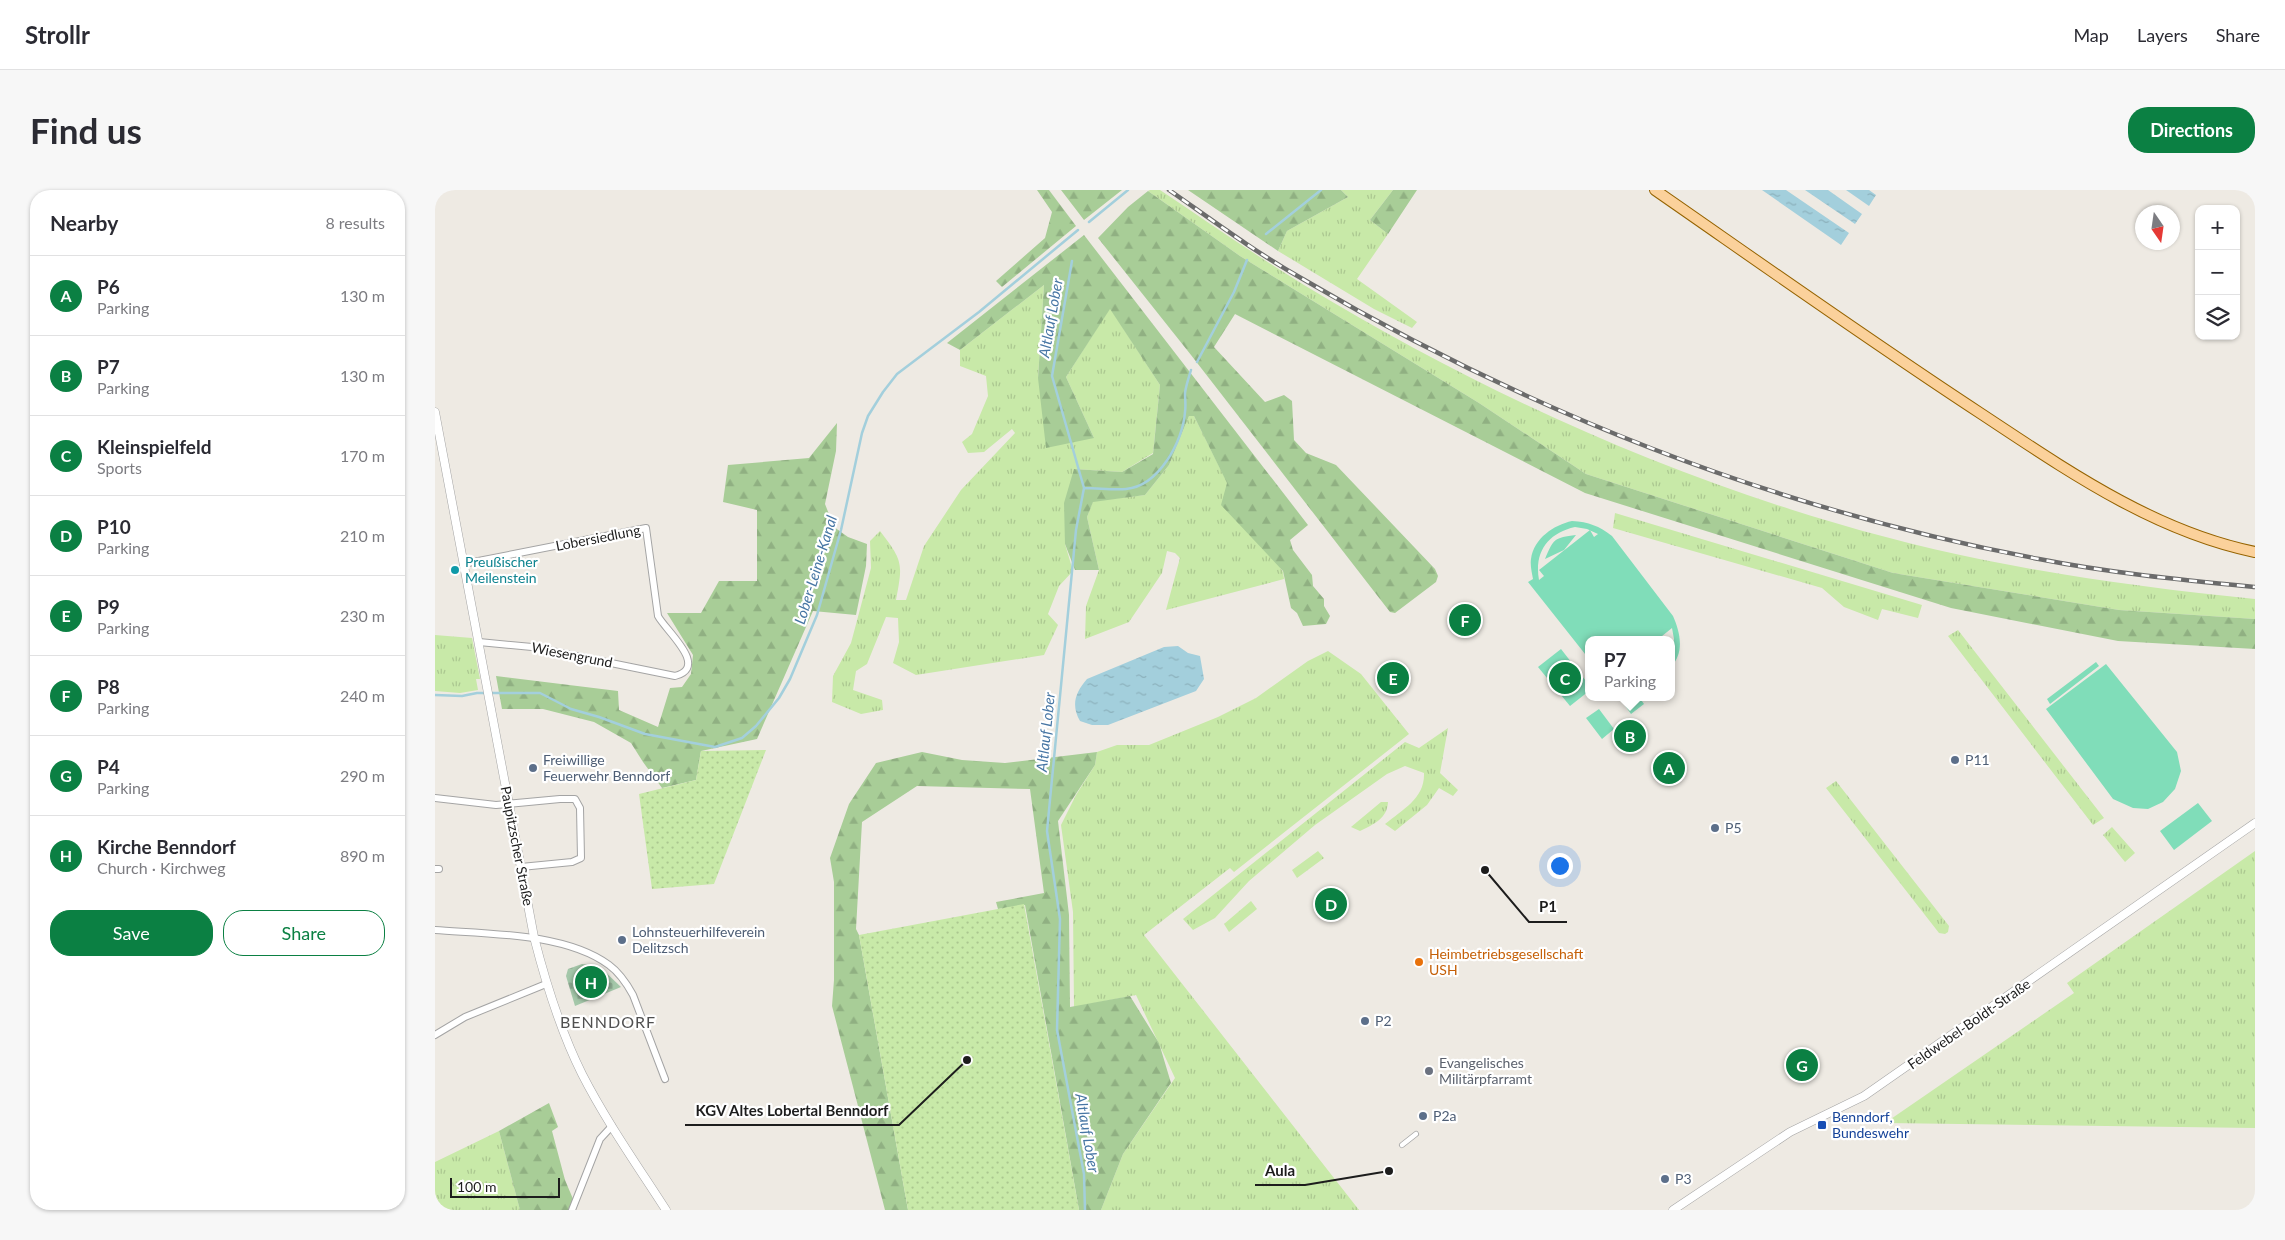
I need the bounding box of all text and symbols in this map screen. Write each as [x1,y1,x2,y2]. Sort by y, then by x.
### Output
text: Strollr [25,20,90,49]
text: Map [2073,24,2109,46]
text: Layers [2137,24,2188,46]
text: Share [2216,24,2260,46]
button: Directions [2128,107,2255,153]
text: Find us [30,109,142,151]
north arrow [2135,205,2180,250]
map controls [2195,205,2240,340]
button: + [2195,205,2240,250]
text: Nearby [50,210,118,235]
text: 8 results [325,213,385,232]
button: − [2195,250,2240,295]
text: P6 [97,275,120,298]
water label: Altlauf Lober [1034,276,1066,360]
text: A [60,286,72,305]
text: 130 m [340,286,385,305]
button: layers [2195,295,2240,340]
text: Parking [97,298,149,317]
text: P7 [97,355,120,378]
text: B [61,366,71,385]
text: 130 m [340,366,385,385]
text: Parking [97,378,149,397]
text: Kleinspielfeld [97,435,211,458]
text: C [61,446,71,465]
text: 170 m [340,446,385,465]
text: Sports [97,458,142,477]
water label: Lober-Leine-Kanal [790,513,840,626]
text: P10 [97,515,131,538]
street label: Lobersiedlung [554,521,642,554]
text: D [60,526,72,545]
text: 210 m [340,526,385,545]
text: Parking [97,538,149,557]
place label: Preußischer Meilenstein [465,553,538,586]
marker: Preußischer Meilenstein [449,564,461,576]
text: P9 [97,595,120,618]
pin: F [1449,601,1481,639]
text: E [61,606,71,625]
text: 230 m [340,606,385,625]
text: Parking [97,618,149,637]
popup [1585,636,1675,701]
street label: Wiesengrund [530,638,614,671]
text: P7 [1604,648,1627,671]
pin: E [1377,659,1409,697]
pin: C [1549,659,1581,697]
text: Parking [1604,671,1656,690]
text: P8 [97,675,120,698]
text: F [61,686,71,705]
text: 240 m [340,686,385,705]
water label: Altlauf Lober [1032,690,1058,774]
text: Parking [97,698,149,717]
pin: B [1614,717,1646,755]
pin: A [1653,749,1685,787]
place label: Freiwillige Feuerwehr Benndorf [543,751,670,784]
place label: P11 [1965,751,1990,768]
marker: P11 [1949,754,1961,766]
text: P4 [97,755,120,778]
marker: Freiwillige Feuerwehr Benndorf [527,762,539,774]
text: G [60,766,72,785]
text: 290 m [340,766,385,785]
text: Parking [97,778,149,797]
street label: Paupitzscher Straße [498,785,537,907]
place label: P5 [1725,819,1742,836]
marker: P5 [1709,822,1721,834]
text: Kirche Benndorf [97,835,236,858]
text: H [60,846,72,865]
text: 890 m [340,846,385,865]
your location [1547,853,1573,879]
text: Church · Kirchweg [97,858,226,877]
pin: D [1315,885,1347,923]
callout: P1 [1529,892,1567,922]
text: P1 [1539,897,1557,915]
button: Save [50,910,213,956]
button: Share [223,910,385,956]
place label: Lohnsteuerhilfeverein Delitzsch [632,923,765,956]
marker: Lohnsteuerhilfeverein Delitzsch [616,934,628,946]
place label: Heimbetriebsgesellschaft USH [1429,945,1584,978]
marker: Heimbetriebsgesellschaft USH [1413,956,1425,968]
pin: H [575,963,607,1001]
street label: Feldwebel-Boldt-Straße [1904,975,2033,1072]
district label: BENNDORF [560,1012,656,1031]
place label: P2 [1375,1012,1392,1029]
marker: P2 [1359,1015,1371,1027]
pin: G [1786,1046,1818,1084]
place label: Evangelisches Militärpfarramt [1439,1054,1532,1087]
marker: Evangelisches Militärpfarramt [1423,1065,1435,1077]
water label: Altlauf Lober [1072,1091,1104,1175]
callout: KGV Altes Lobertal Benndorf [685,1095,899,1125]
text: KGV Altes Lobertal Benndorf [696,1101,889,1119]
place label: P2a [1433,1107,1457,1124]
place label: Benndorf, Bundeswehr [1832,1108,1909,1141]
marker: P2a [1417,1110,1429,1122]
marker: Benndorf, Bundeswehr [1816,1119,1828,1131]
callout: Aula [1255,1155,1305,1185]
text: Aula [1264,1161,1295,1179]
place label: P3 [1675,1170,1692,1187]
marker: P3 [1659,1173,1671,1185]
scale bar [450,1175,560,1198]
text: 100 m [457,1178,496,1195]

